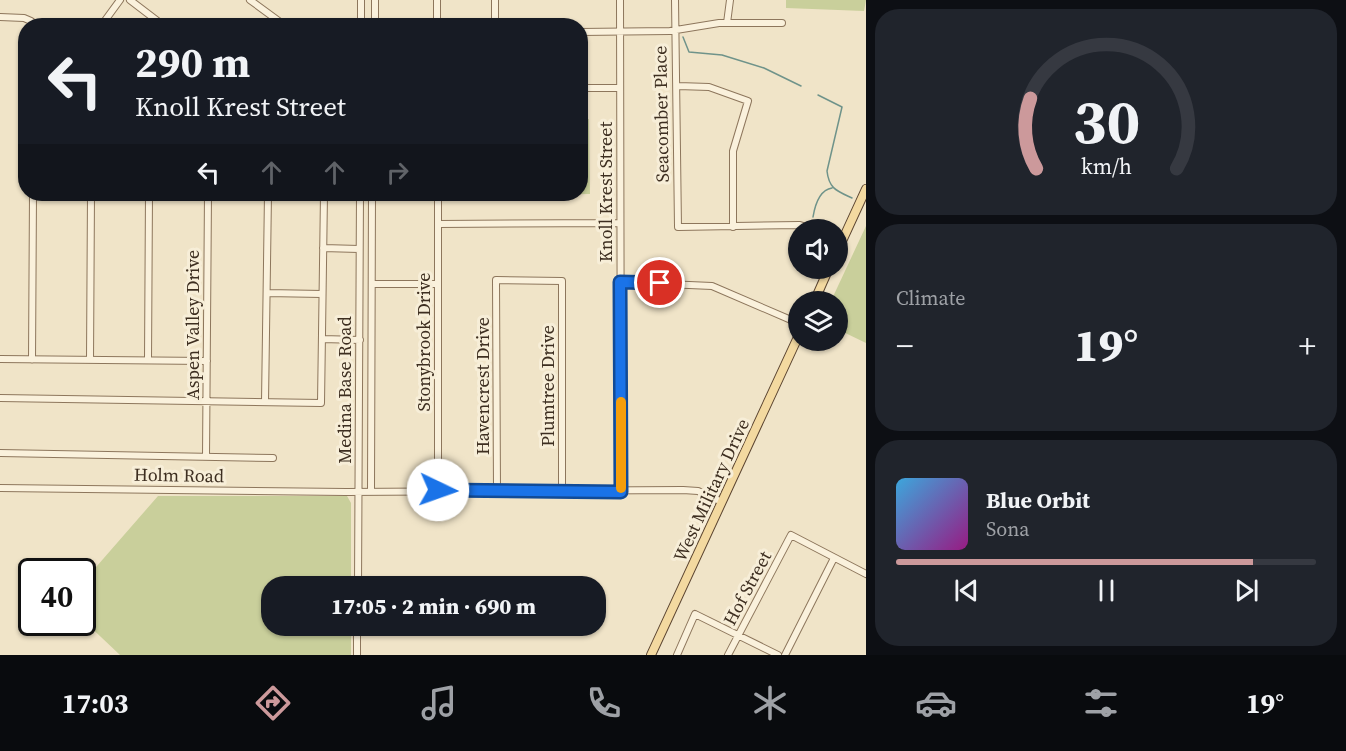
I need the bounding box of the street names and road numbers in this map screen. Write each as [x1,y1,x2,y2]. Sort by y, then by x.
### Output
street label: Seacomber Place [647,46,675,182]
street label: Knoll Krest Street [593,122,618,262]
street label: Aspen Valley Drive [180,250,205,400]
street label: Stonybrook Drive [411,273,436,411]
street label: Medina Base Road [332,316,357,464]
street label: Havencrest Drive [470,317,495,455]
street label: Plumtree Drive [535,325,560,447]
street label: West Military Drive [667,415,755,565]
street label: Holm Road [134,462,224,488]
street label: Hof Street [717,546,777,630]

